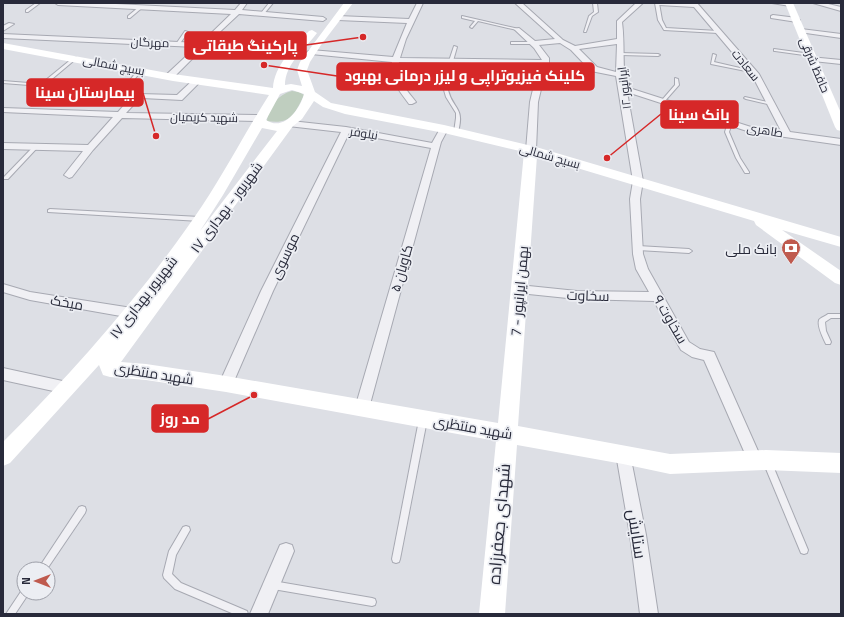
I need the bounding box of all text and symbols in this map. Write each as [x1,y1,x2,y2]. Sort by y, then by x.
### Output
street label: مهرگان [130,32,170,52]
callout: پارکینگ طبقاتی [185,32,306,59]
text: پارکینگ طبقاتی [192,34,298,57]
street label: حافظ شرقی [795,34,835,96]
street label: سعادت [727,45,765,85]
street label: بسیج شمالی [81,50,147,80]
callout: کلینک فیزیوتراپی و لیزر درمانی بهبود [337,63,594,90]
text: کلینک فیزیوتراپی و لیزر درمانی بهبود [345,64,585,87]
street label: ایرانپور ۱۲ [612,66,636,110]
callout: بیمارستان سینا [27,79,143,106]
text: بیمارستان سینا [35,81,135,104]
callout: بانک سینا [661,101,738,128]
text: بانک سینا [668,103,730,126]
street label: شهید کریمیان [170,107,238,127]
street label: طاهری [746,118,785,142]
street label: نیلوفر [348,121,379,145]
street label: بسیج شمالی [517,138,583,174]
street label: ۱۷ شهریور - بهداری [185,157,267,257]
street label: موسوی [264,229,304,283]
bank icon: بانک ملی [780,237,802,265]
place label: بانک ملی [725,238,777,259]
street label: کاویان ۵ [384,242,418,294]
street label: بهمن ایرانپور - 7 [505,245,533,337]
street label: ۱۷ شهریور بهداری [104,251,182,343]
street label: سخاوت [566,284,610,306]
street label: میخک [49,289,85,315]
street label: سخاوت ۹ [649,291,693,347]
street label: شهید منتظری [113,356,195,390]
callout: مد روز [152,405,208,432]
text: مد روز [159,407,200,430]
street label: شهید منتظری [432,410,514,444]
street label: شهدای جعفرزاده [481,462,517,586]
street label: ستایش [620,507,654,561]
north arrow [16,561,56,601]
text: N [18,577,34,585]

